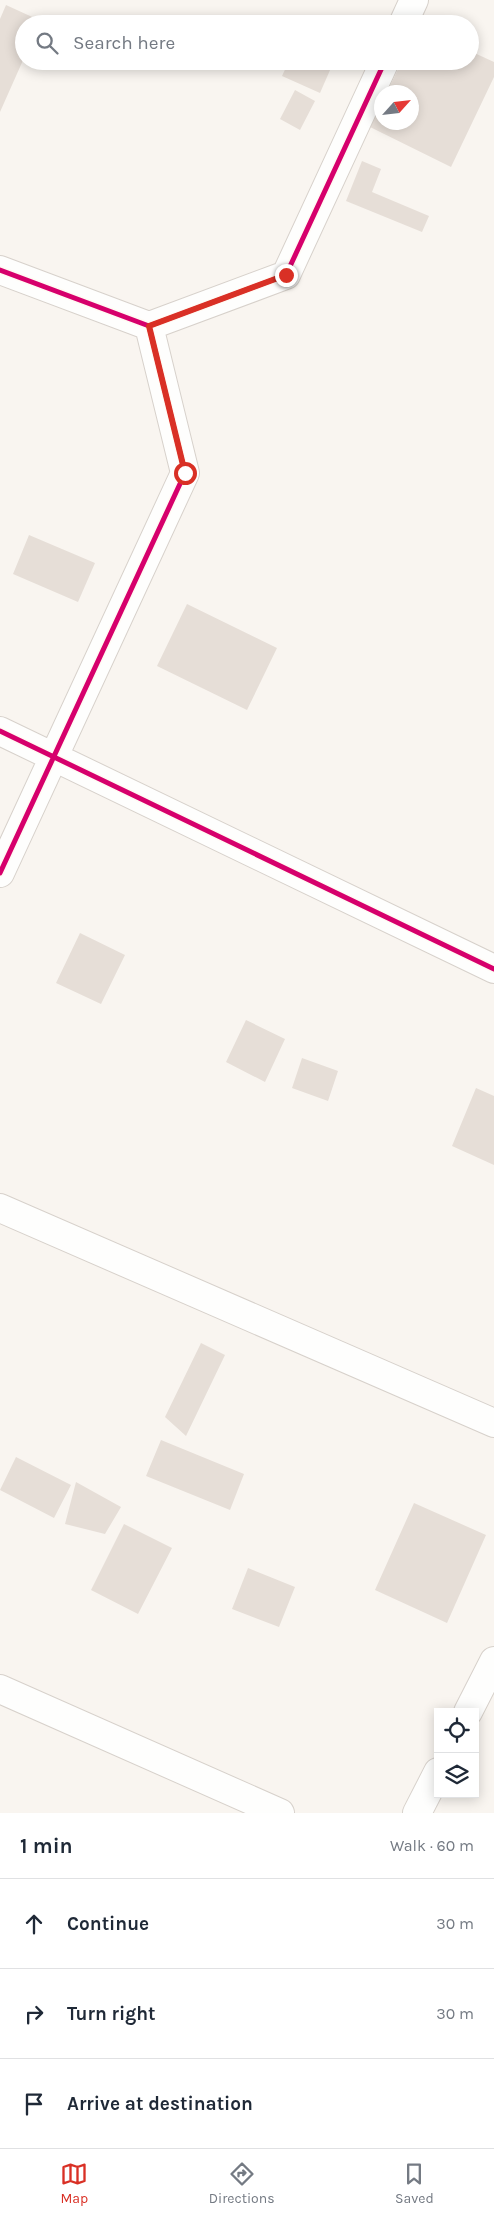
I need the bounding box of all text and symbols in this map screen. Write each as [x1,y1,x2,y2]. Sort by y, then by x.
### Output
search box [15,15,479,70]
icon: search [33,29,61,57]
text: Search here [73,32,175,54]
north arrow [374,85,419,130]
route end [275,264,298,287]
route start [174,462,197,485]
map controls [434,1708,479,1798]
button: locate [434,1708,479,1753]
button: layers [434,1753,479,1798]
text: 1 min [20,1834,73,1858]
text: Walk · 60 m [390,1836,474,1855]
icon: ahead [20,1910,48,1938]
text: Continue [67,1913,149,1935]
text: 30 m [436,1914,474,1933]
icon: right [20,2000,48,2028]
text: Turn right [67,2003,156,2025]
text: 30 m [436,2004,474,2023]
icon: arrive [20,2090,48,2118]
text: Arrive at destination [67,2093,253,2115]
tab: Map [60,2160,88,2207]
tab: Directions [209,2160,275,2207]
tab: Saved [395,2160,434,2207]

